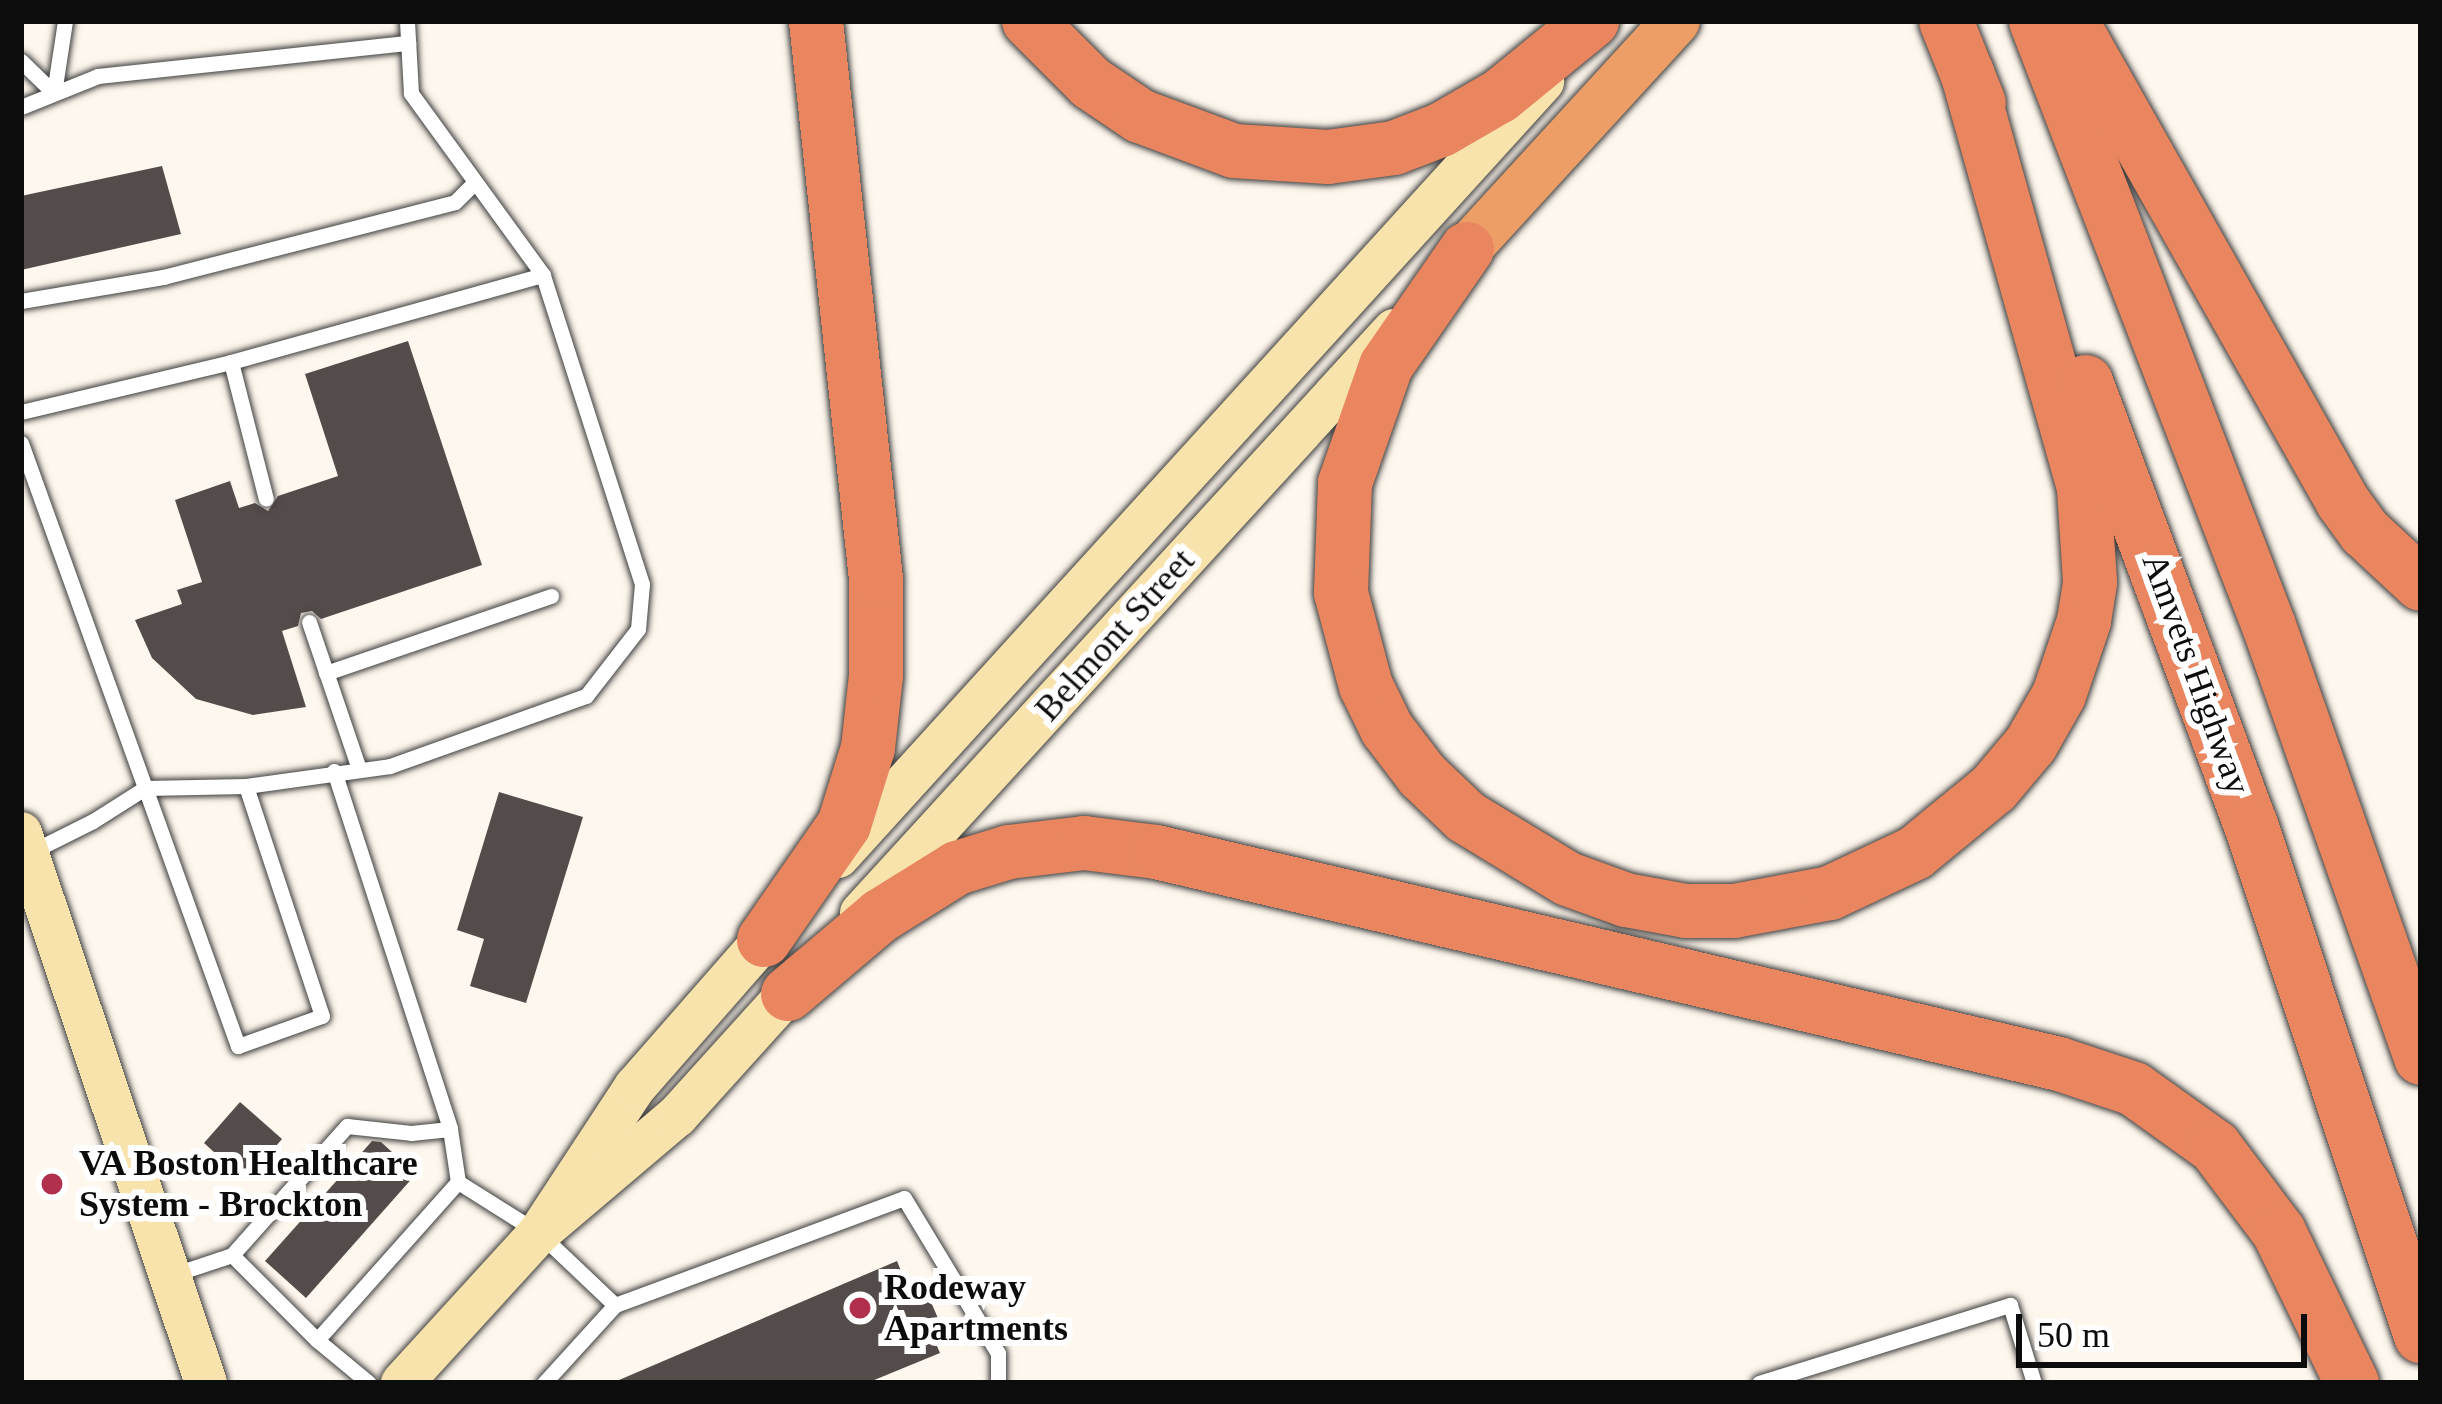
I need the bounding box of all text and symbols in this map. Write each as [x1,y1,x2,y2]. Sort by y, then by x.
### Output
street label: Belmont Street [1026,540,1204,730]
street label: Amvets Highway [2132,548,2260,800]
place label: VA Boston Healthcare System - Brockton [79,1141,420,1226]
marker: VA Boston Healthcare System - Brockton [36,1168,68,1200]
place label: Rodeway Apartments [884,1265,1068,1350]
scale bar [2022,1290,2313,1364]
marker: Rodeway Apartments [847,1295,873,1321]
text: 50 m [2037,1315,2110,1355]

